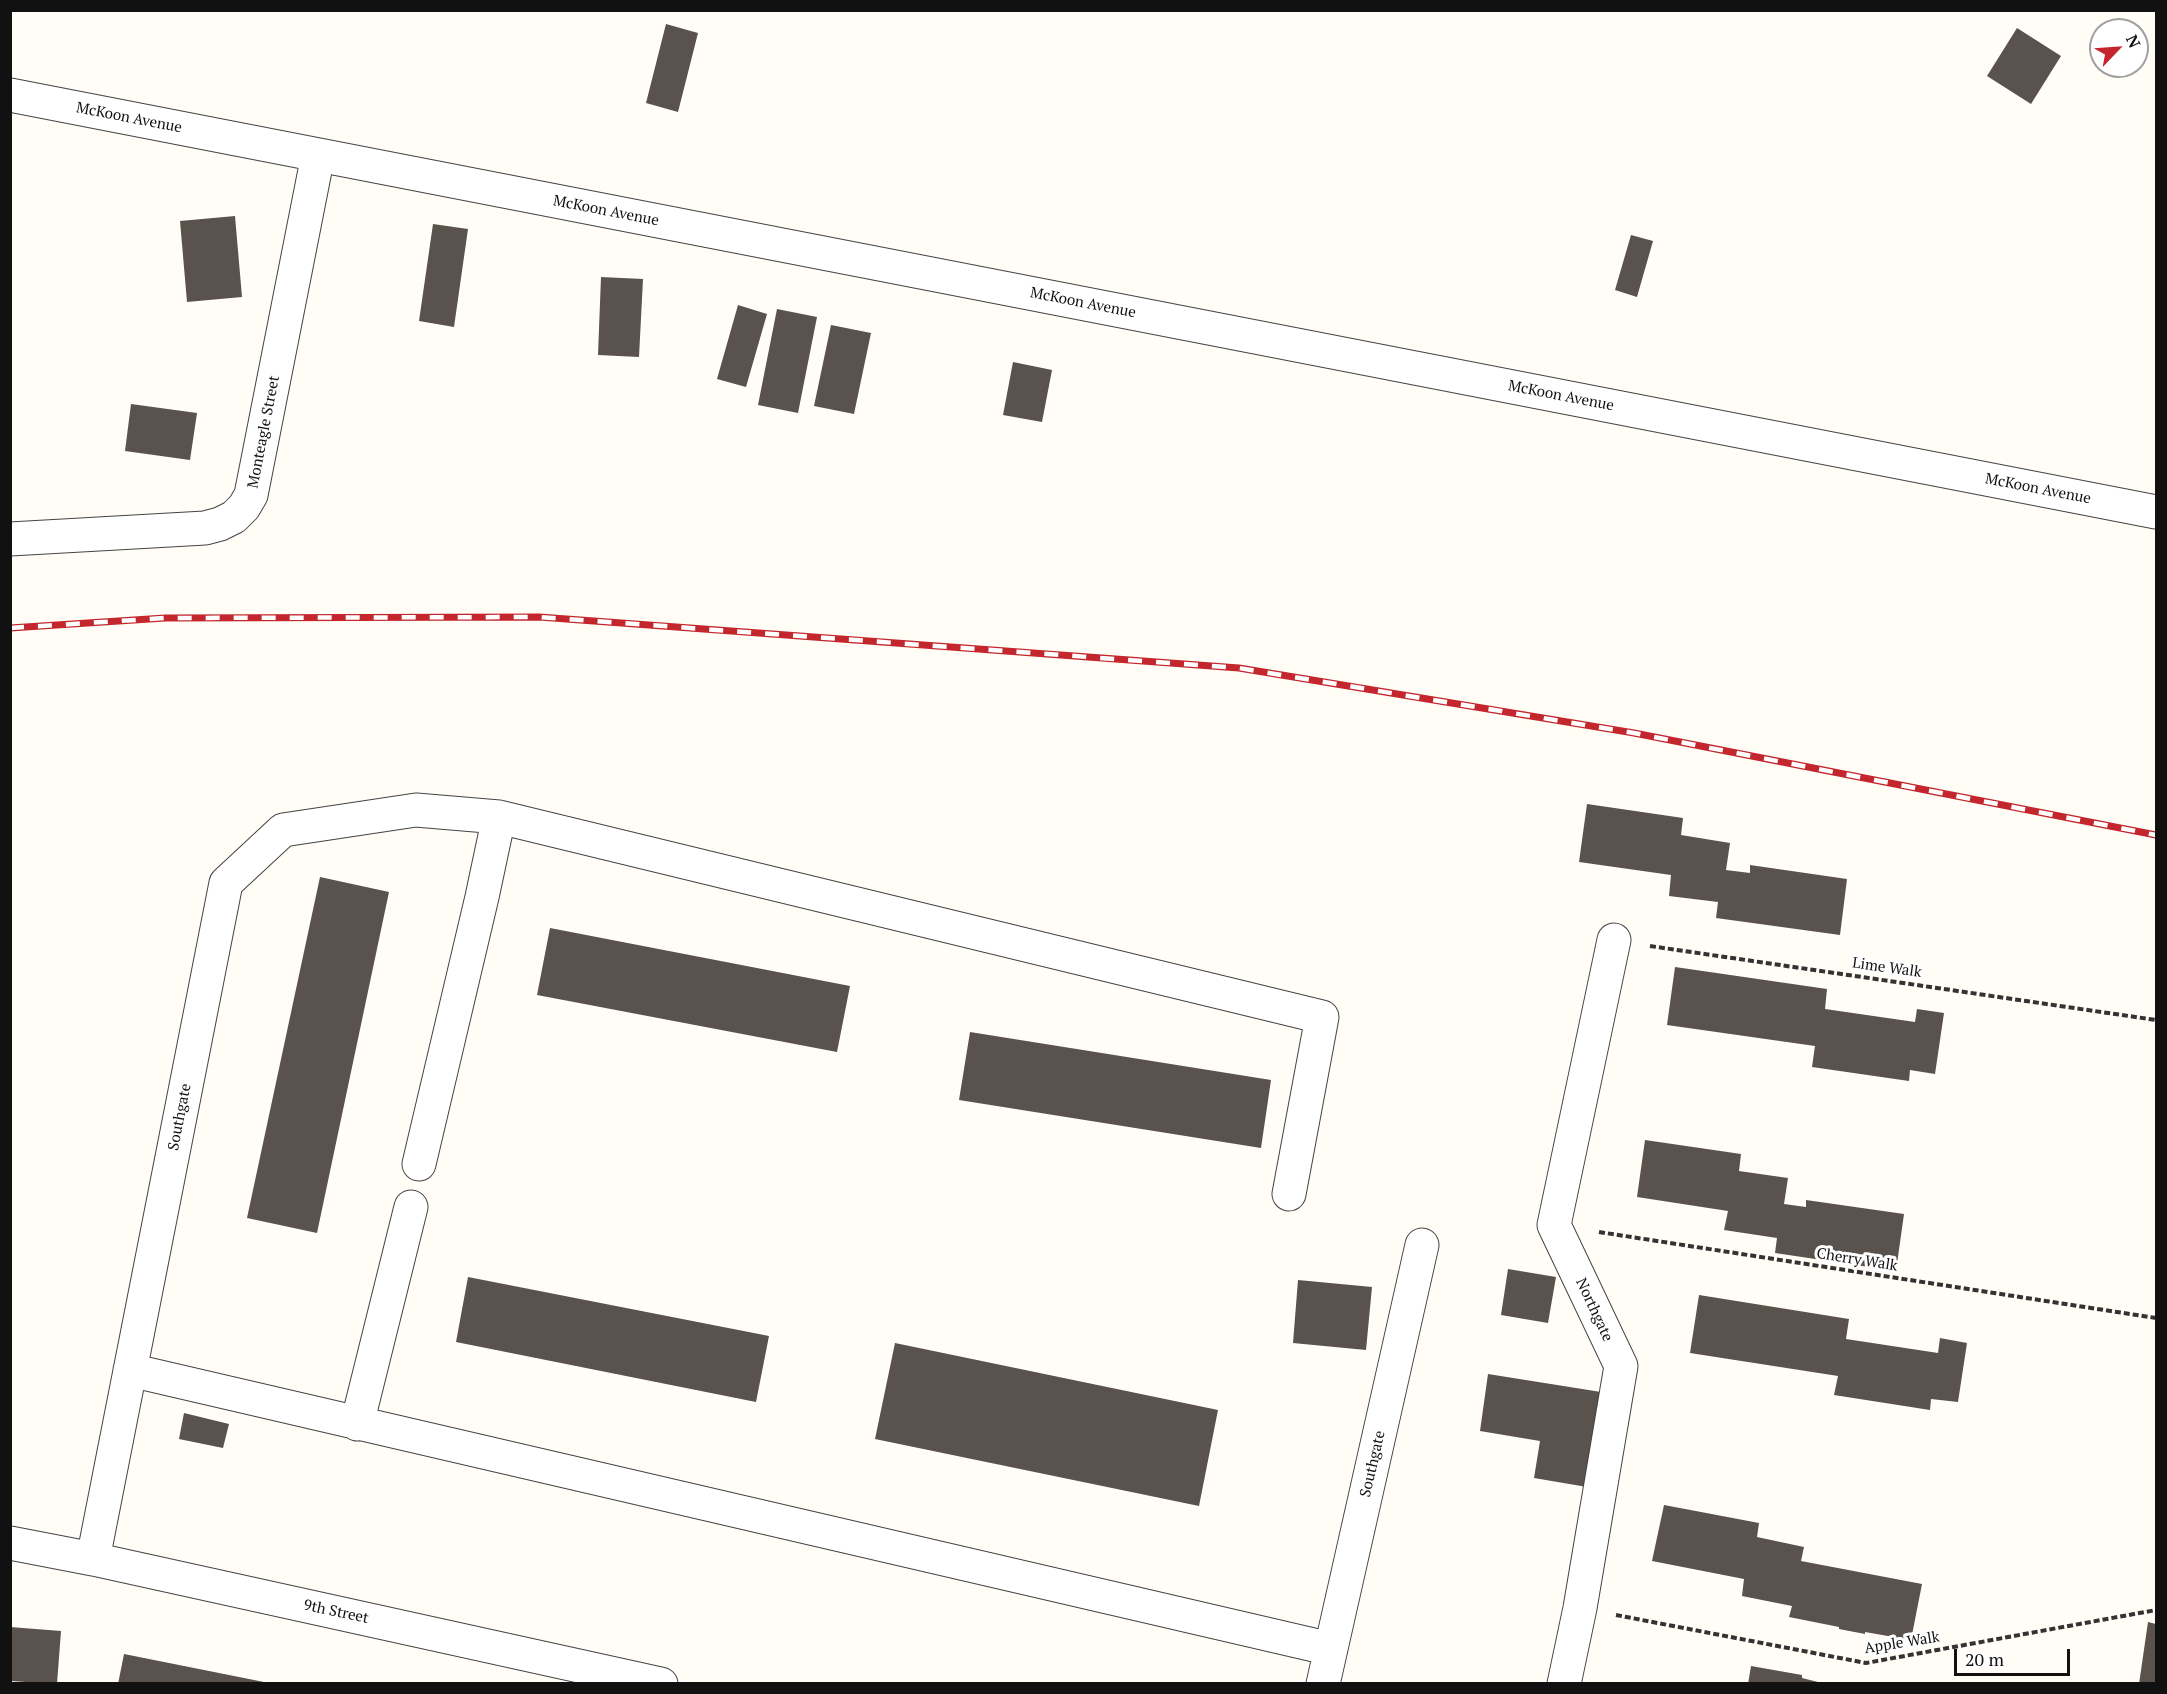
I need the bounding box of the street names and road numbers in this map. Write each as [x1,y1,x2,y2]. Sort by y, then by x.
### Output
street label: McKoon Avenue [75,99,183,137]
street label: McKoon Avenue [552,192,660,230]
street label: McKoon Avenue [1029,284,1137,322]
street label: Monteagle Street [244,374,284,490]
street label: McKoon Avenue [1507,377,1615,415]
street label: McKoon Avenue [1984,470,2092,508]
street label: Lime Walk [1851,954,1923,982]
street label: Southgate [165,1082,195,1152]
street label: Cherry Walk [1815,1245,1899,1275]
street label: Northgate [1571,1275,1617,1345]
street label: Southgate [1357,1429,1389,1499]
street label: 9th Street [302,1596,370,1628]
street label: Apple Walk [1863,1628,1941,1658]

